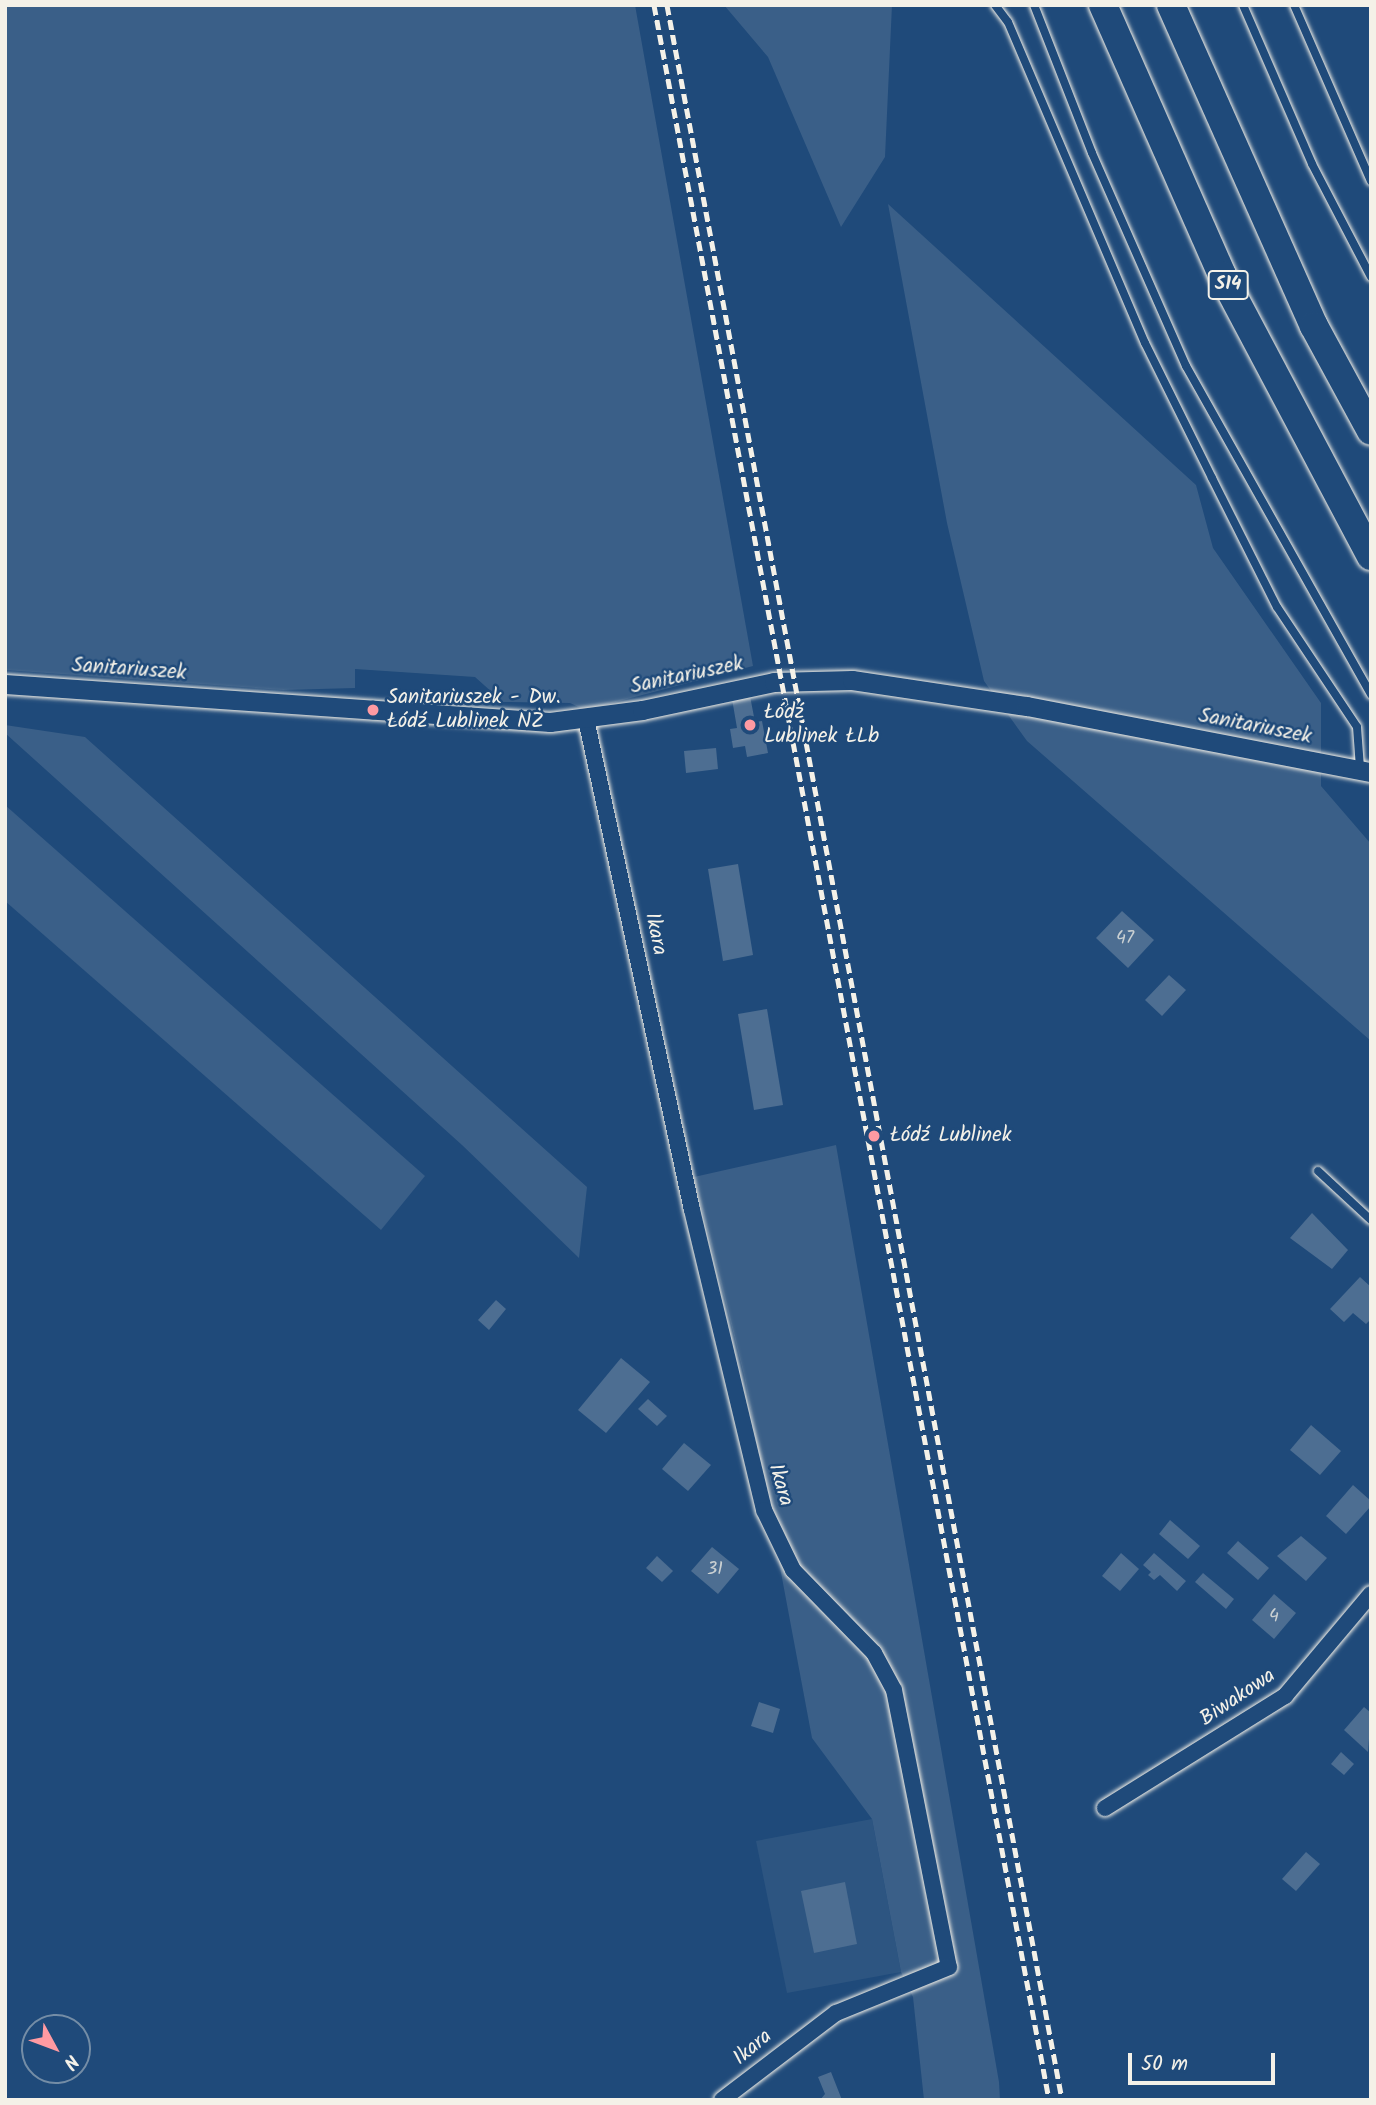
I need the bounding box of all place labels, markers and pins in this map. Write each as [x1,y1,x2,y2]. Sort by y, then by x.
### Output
place label: Sanitariuszek - Dw. Łódź Lublinek NŻ [387,685,561,735]
place label: Łódź Lublinek ŁLb [764,700,879,750]
marker: Sanitariuszek - Dw. Łódź Lublinek NŻ [365,702,381,718]
marker: Łódź Lublinek ŁLb [742,717,758,733]
place label: Łódź Lublinek [890,1123,1011,1149]
marker: Łódź Lublinek [864,1126,884,1146]

